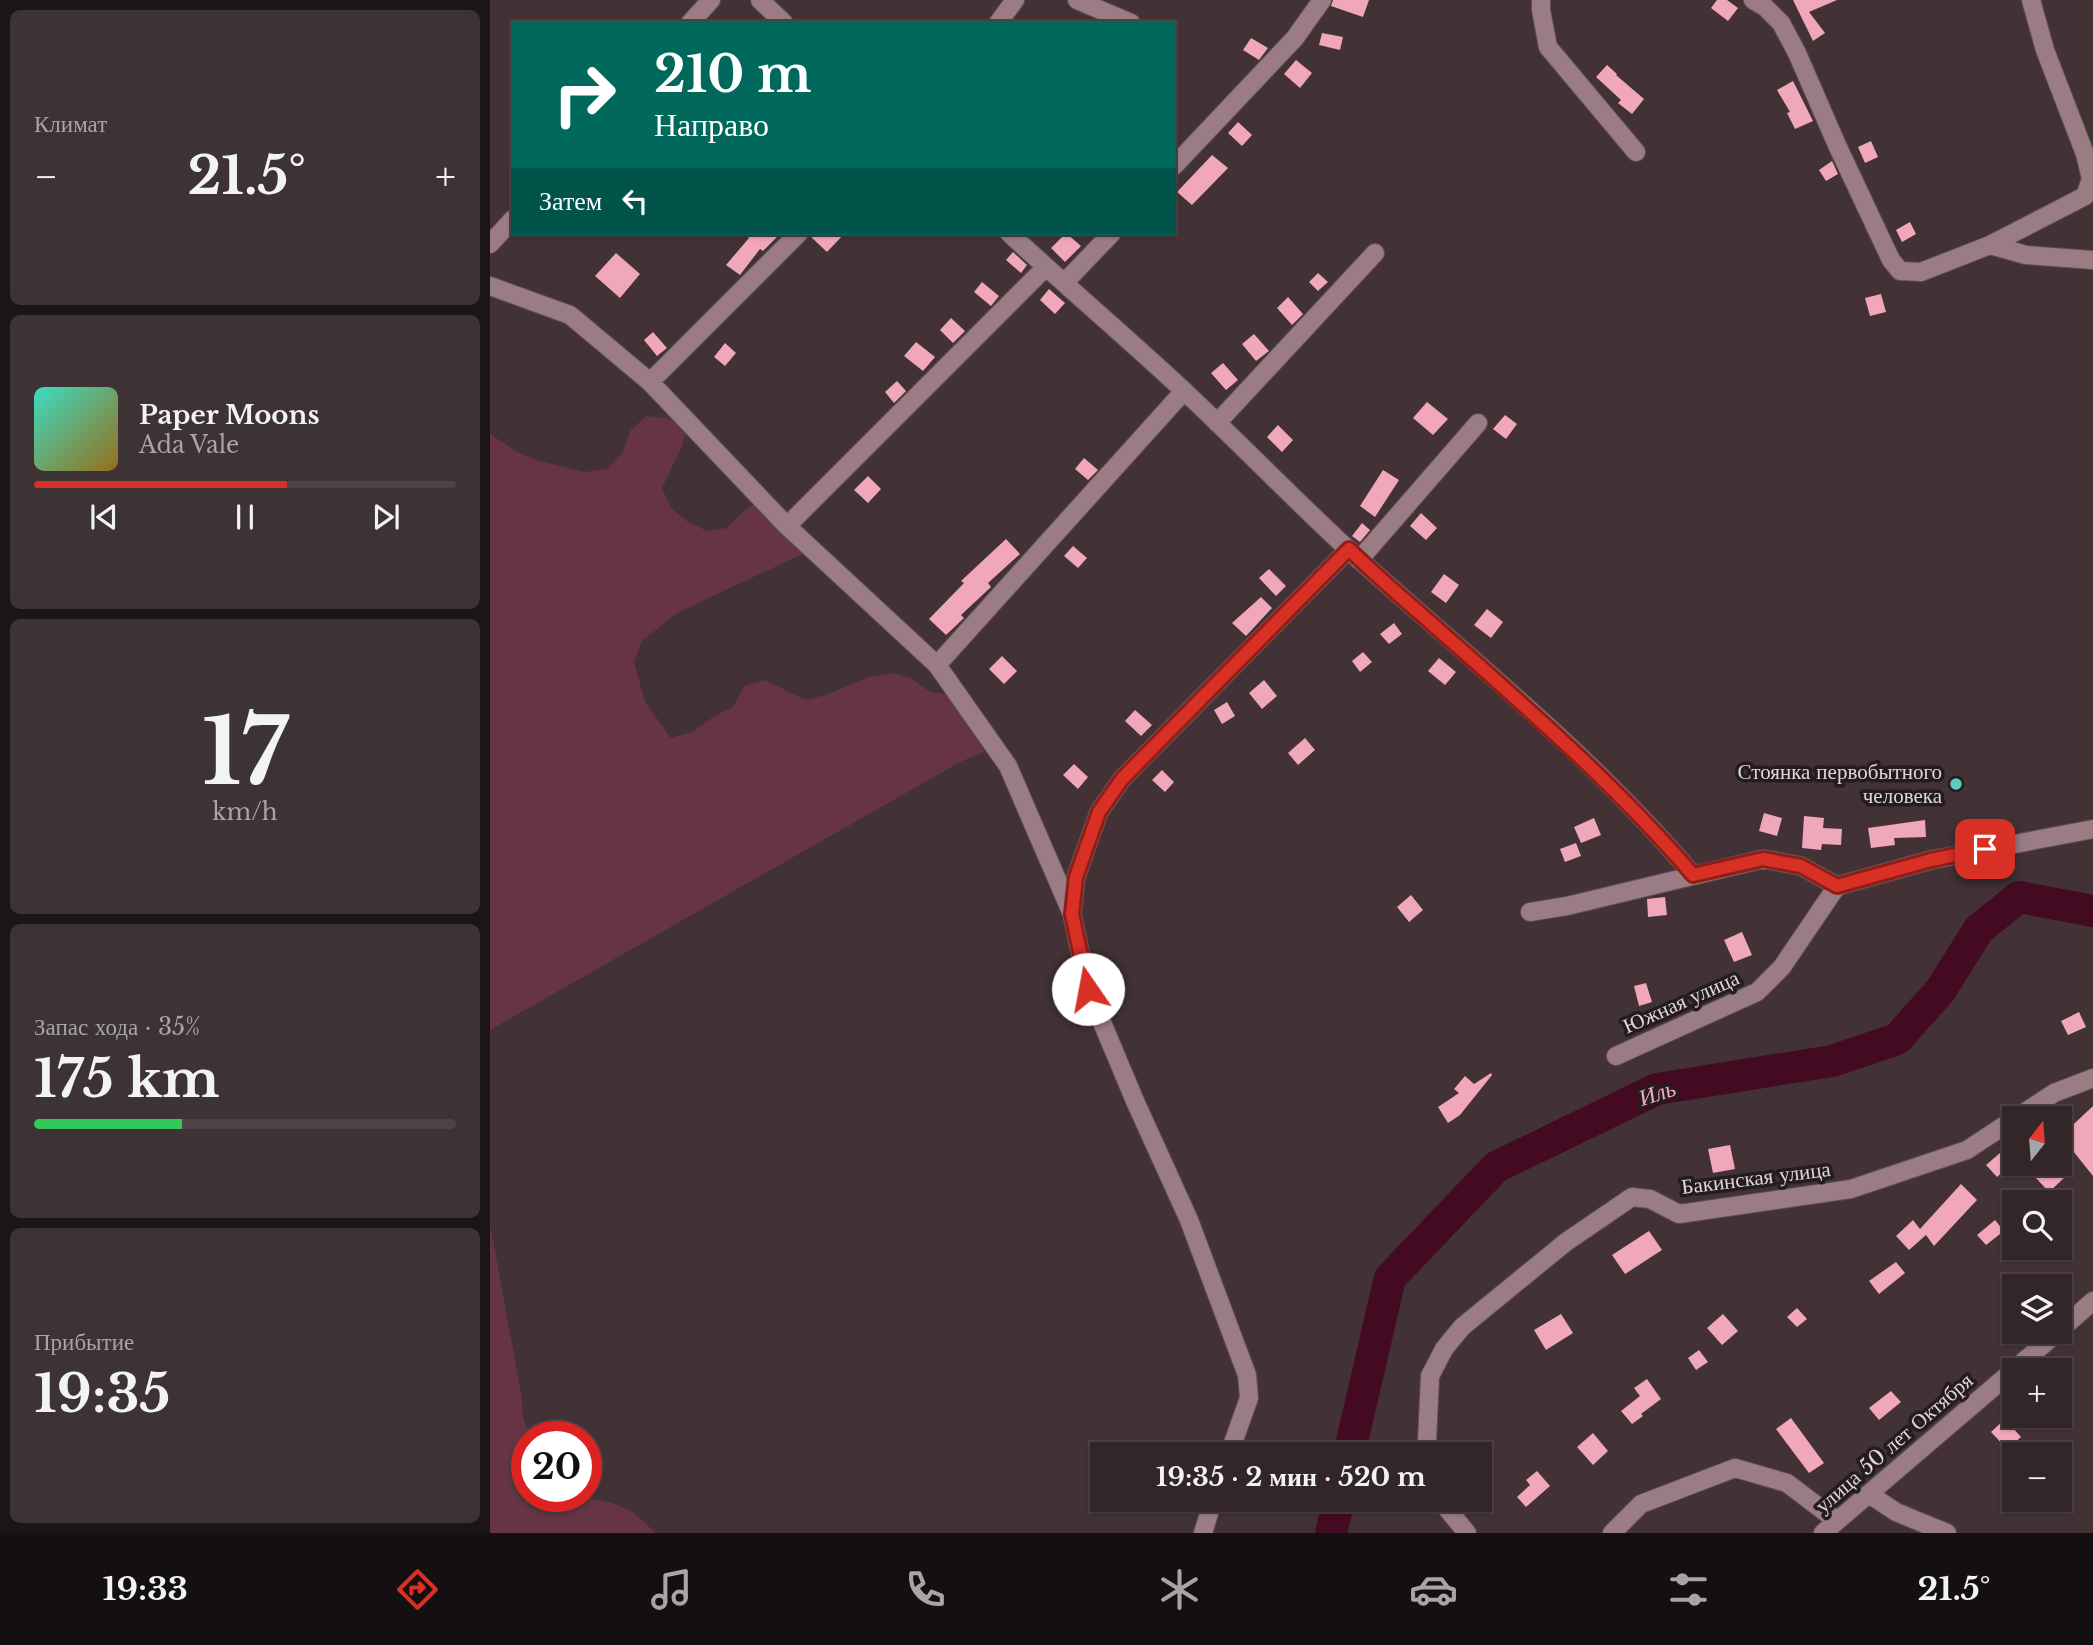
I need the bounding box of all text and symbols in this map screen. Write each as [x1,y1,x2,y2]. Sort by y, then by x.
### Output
text: 210 m [654,44,812,105]
icon: right [539,49,630,140]
text: Направо [654,105,769,145]
text: Климат [34,110,107,138]
text: 21.5° [187,144,306,208]
text: − [34,153,58,200]
text: + [435,153,456,200]
icon: left [616,182,654,220]
text: Затем [539,185,602,217]
text: Paper Moons [139,399,320,431]
text: Ada Vale [139,431,239,459]
icon: previous [85,498,123,536]
icon: pause [226,498,264,536]
icon: next [367,498,405,536]
text: 17 [202,696,288,809]
place label: Стоянка первобытного человека [1738,759,1943,809]
marker: Стоянка первобытного человека [1948,776,1964,792]
text: km/h [212,798,278,826]
pin [1955,819,2015,879]
icon: arrive [1966,830,2004,868]
position arrow [1051,952,1125,1026]
street label: Южная улица [1619,965,1744,1039]
text: Запас хода · 35% [34,1013,201,1041]
text: 175 km [34,1047,220,1111]
water label: Иль [1634,1074,1679,1112]
north arrow [2002,1106,2072,1176]
map controls [2002,1106,2072,1512]
street label: Бакинская улица [1680,1156,1833,1200]
button: search [2002,1190,2072,1260]
button: layers [2002,1274,2072,1344]
text: Прибытие [34,1328,134,1356]
button: + [2002,1358,2072,1428]
text: 19:35 [34,1362,171,1426]
street label: улица 50 лет Октября [1810,1367,1978,1519]
speed limit sign: 20 [511,1421,602,1512]
button: − [2002,1442,2072,1512]
text: 19:35 · 2 мин · 520 m [1156,1461,1426,1493]
icon: directions [393,1565,442,1614]
icon: music [647,1565,696,1614]
icon: phone [901,1565,950,1614]
icon: climate [1155,1565,1204,1614]
icon: car [1409,1565,1458,1614]
icon: filters [1664,1565,1713,1614]
text: 19:33 [103,1569,188,1609]
text: 21.5° [1918,1569,1990,1609]

